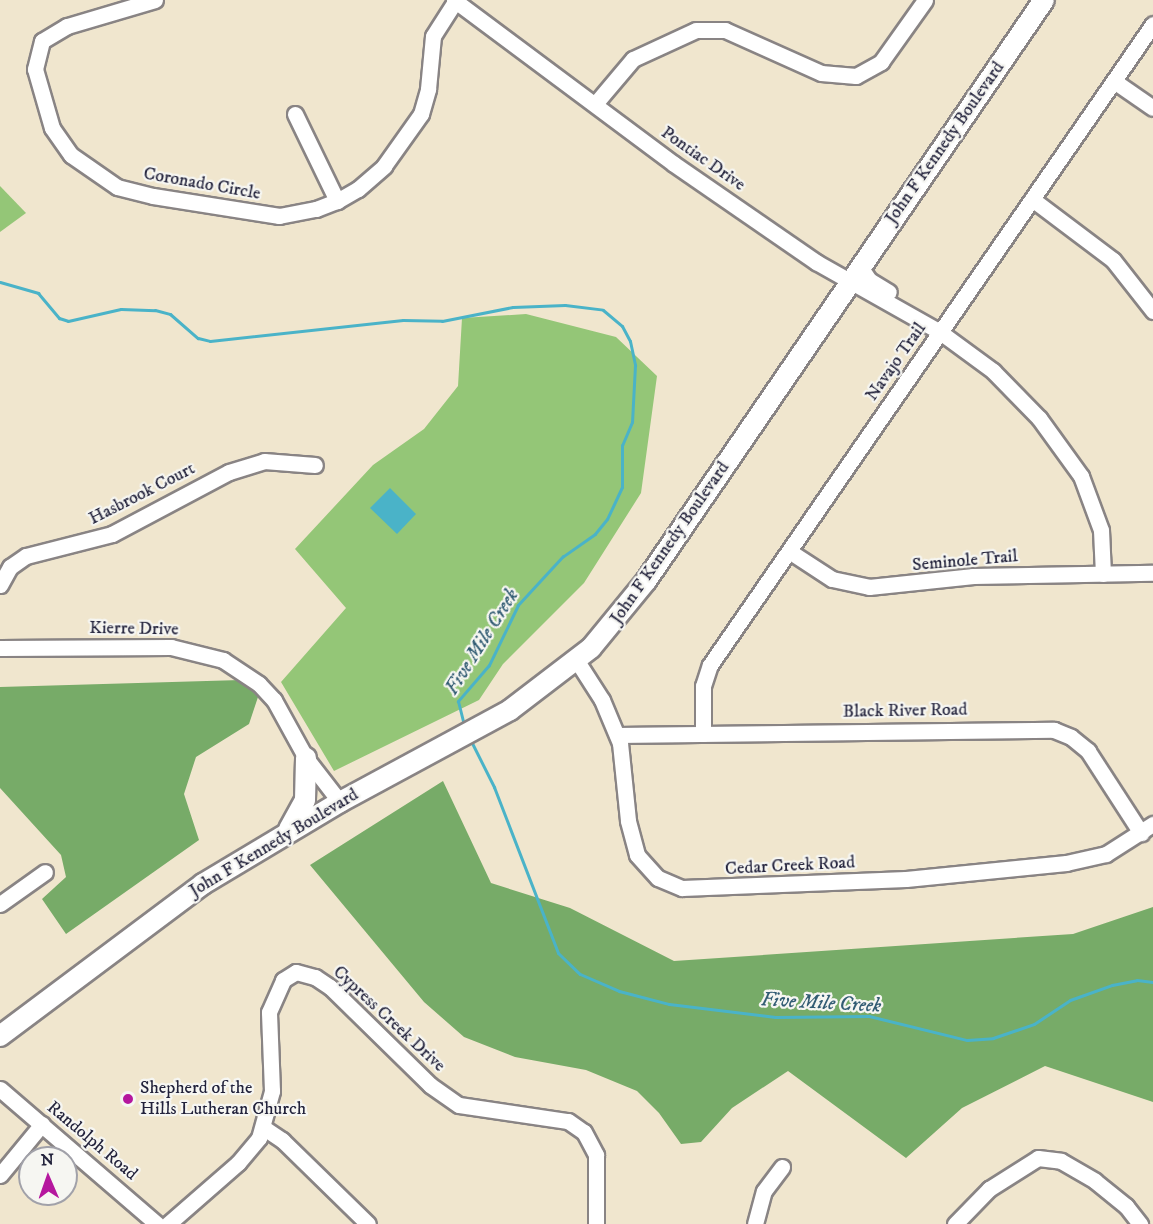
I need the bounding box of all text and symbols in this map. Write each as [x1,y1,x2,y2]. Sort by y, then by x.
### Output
street label: John F Kennedy Boulevard [881,58,1009,228]
street label: Pontiac Drive [657,122,749,196]
street label: Coronado Circle [142,163,262,205]
street label: Navajo Trail [861,319,931,405]
street label: Hasbrook Court [85,458,199,530]
street label: John F Kennedy Boulevard [606,458,734,628]
street label: Seminole Trail [911,546,1019,576]
water label: Five Mile Creek [440,585,524,699]
street label: Kierre Drive [89,617,179,641]
street label: Black River Road [842,699,968,723]
street label: John F Kennedy Boulevard [186,784,362,902]
street label: Cedar Creek Road [724,852,856,880]
street label: Cypress Creek Drive [328,961,450,1077]
water label: Five Mile Creek [760,988,882,1018]
place label: Shepherd of the Hills Lutheran Church [140,1078,306,1120]
marker: Shepherd of the Hills Lutheran Church [121,1092,135,1106]
street label: Randolph Road [42,1097,142,1185]
north arrow [18,1146,78,1206]
text: N [41,1150,54,1170]

